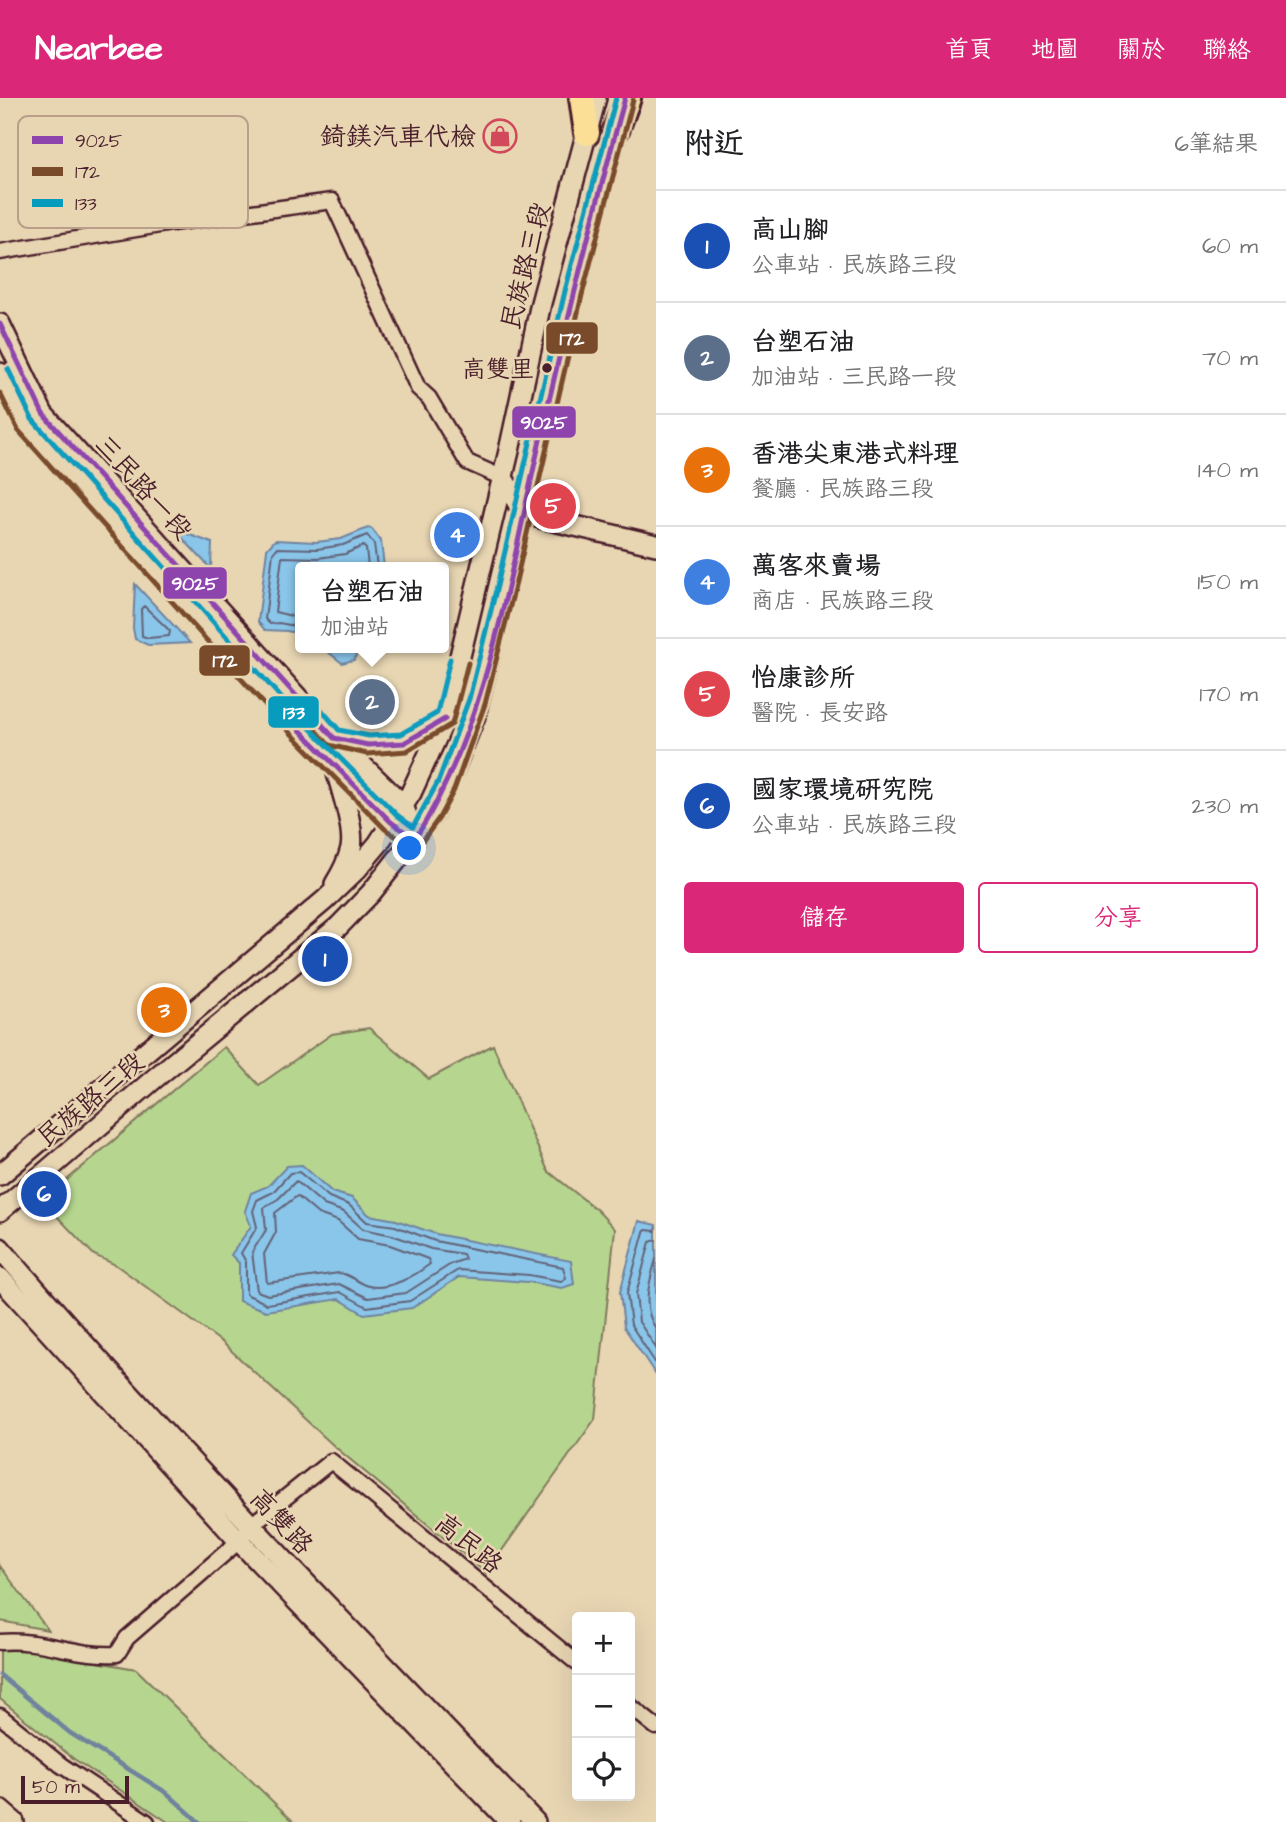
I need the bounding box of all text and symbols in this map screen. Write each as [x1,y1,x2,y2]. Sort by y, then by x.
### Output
text: Nearbee [35,26,163,72]
text: 首頁 [945,33,993,67]
text: 地圖 [1031,33,1079,67]
text: 關於 [1117,33,1165,67]
text: 聯絡 [1203,33,1251,67]
legend [18,116,248,228]
shop icon: 錡鎂汽車代檢 [481,117,519,155]
place label: 錡鎂汽車代檢 [320,119,476,155]
text: 附近 [684,123,744,165]
text: 9025 [75,128,123,155]
text: 6筆結果 [1175,128,1258,160]
text: 172 [75,159,100,186]
text: 133 [75,191,97,218]
street label: 民族路三段 [493,199,559,334]
text: 高山腳 [751,212,829,248]
text: 1 [706,230,708,262]
text: 60 m [1202,230,1258,262]
text: 公車站 · 民族路三段 [751,249,957,281]
line badge: 172 [545,321,599,355]
text: 台塑石油 [751,324,855,360]
text: 172 [560,326,585,353]
text: 2 [700,342,714,374]
text: 70 m [1202,342,1258,374]
place label: 高雙里 [462,353,534,387]
marker: 高雙里 [540,361,554,375]
text: 加油站 · 三民路一段 [751,361,957,393]
line badge: 9025 [511,405,577,439]
text: 9025 [520,410,568,437]
street label: 三民路一段 [86,427,200,548]
text: 香港尖東港式料理 [751,436,959,472]
text: 3 [701,454,713,486]
text: 140 m [1198,454,1258,486]
text: 餐廳 · 民族路三段 [751,473,934,505]
pin: 5 [530,480,576,532]
pin: 4 [434,509,480,561]
text: 萬客來賣場 [751,548,881,584]
popup [295,562,449,653]
line badge: 9025 [162,566,228,600]
text: 4 [699,566,715,598]
text: 150 m [1197,566,1258,598]
text: 9025 [171,571,219,598]
text: 台塑石油 [320,574,424,610]
text: 商店 · 民族路三段 [751,585,934,617]
text: 加油站 [320,611,389,643]
line badge: 172 [198,644,251,677]
text: 172 [213,648,238,675]
text: 怡康診所 [751,660,855,696]
pin: 2 [349,676,395,728]
text: 5 [699,678,715,710]
text: 170 m [1199,678,1258,710]
line badge: 133 [267,695,320,729]
text: 醫院 · 長安路 [751,697,888,729]
text: 133 [283,700,305,727]
text: 國家環境研究院 [751,772,933,808]
text: 6 [700,790,714,822]
text: 230 m [1192,790,1258,822]
text: 公車站 · 民族路三段 [751,809,957,841]
your location [392,831,426,865]
button: 儲存 [684,882,964,953]
button: 分享 [978,882,1258,953]
pin: 1 [302,933,348,985]
pin: 3 [141,984,187,1036]
street label: 民族路三段 [29,1044,152,1155]
pin: 6 [21,1168,67,1220]
street label: 高雙路 [242,1481,321,1562]
street label: 高民路 [427,1505,510,1582]
map controls [572,1612,635,1801]
button: + [572,1612,635,1675]
button: − [572,1675,635,1738]
button: locate [572,1738,635,1801]
scale bar [21,1773,130,1805]
text: 50 m [32,1774,80,1801]

